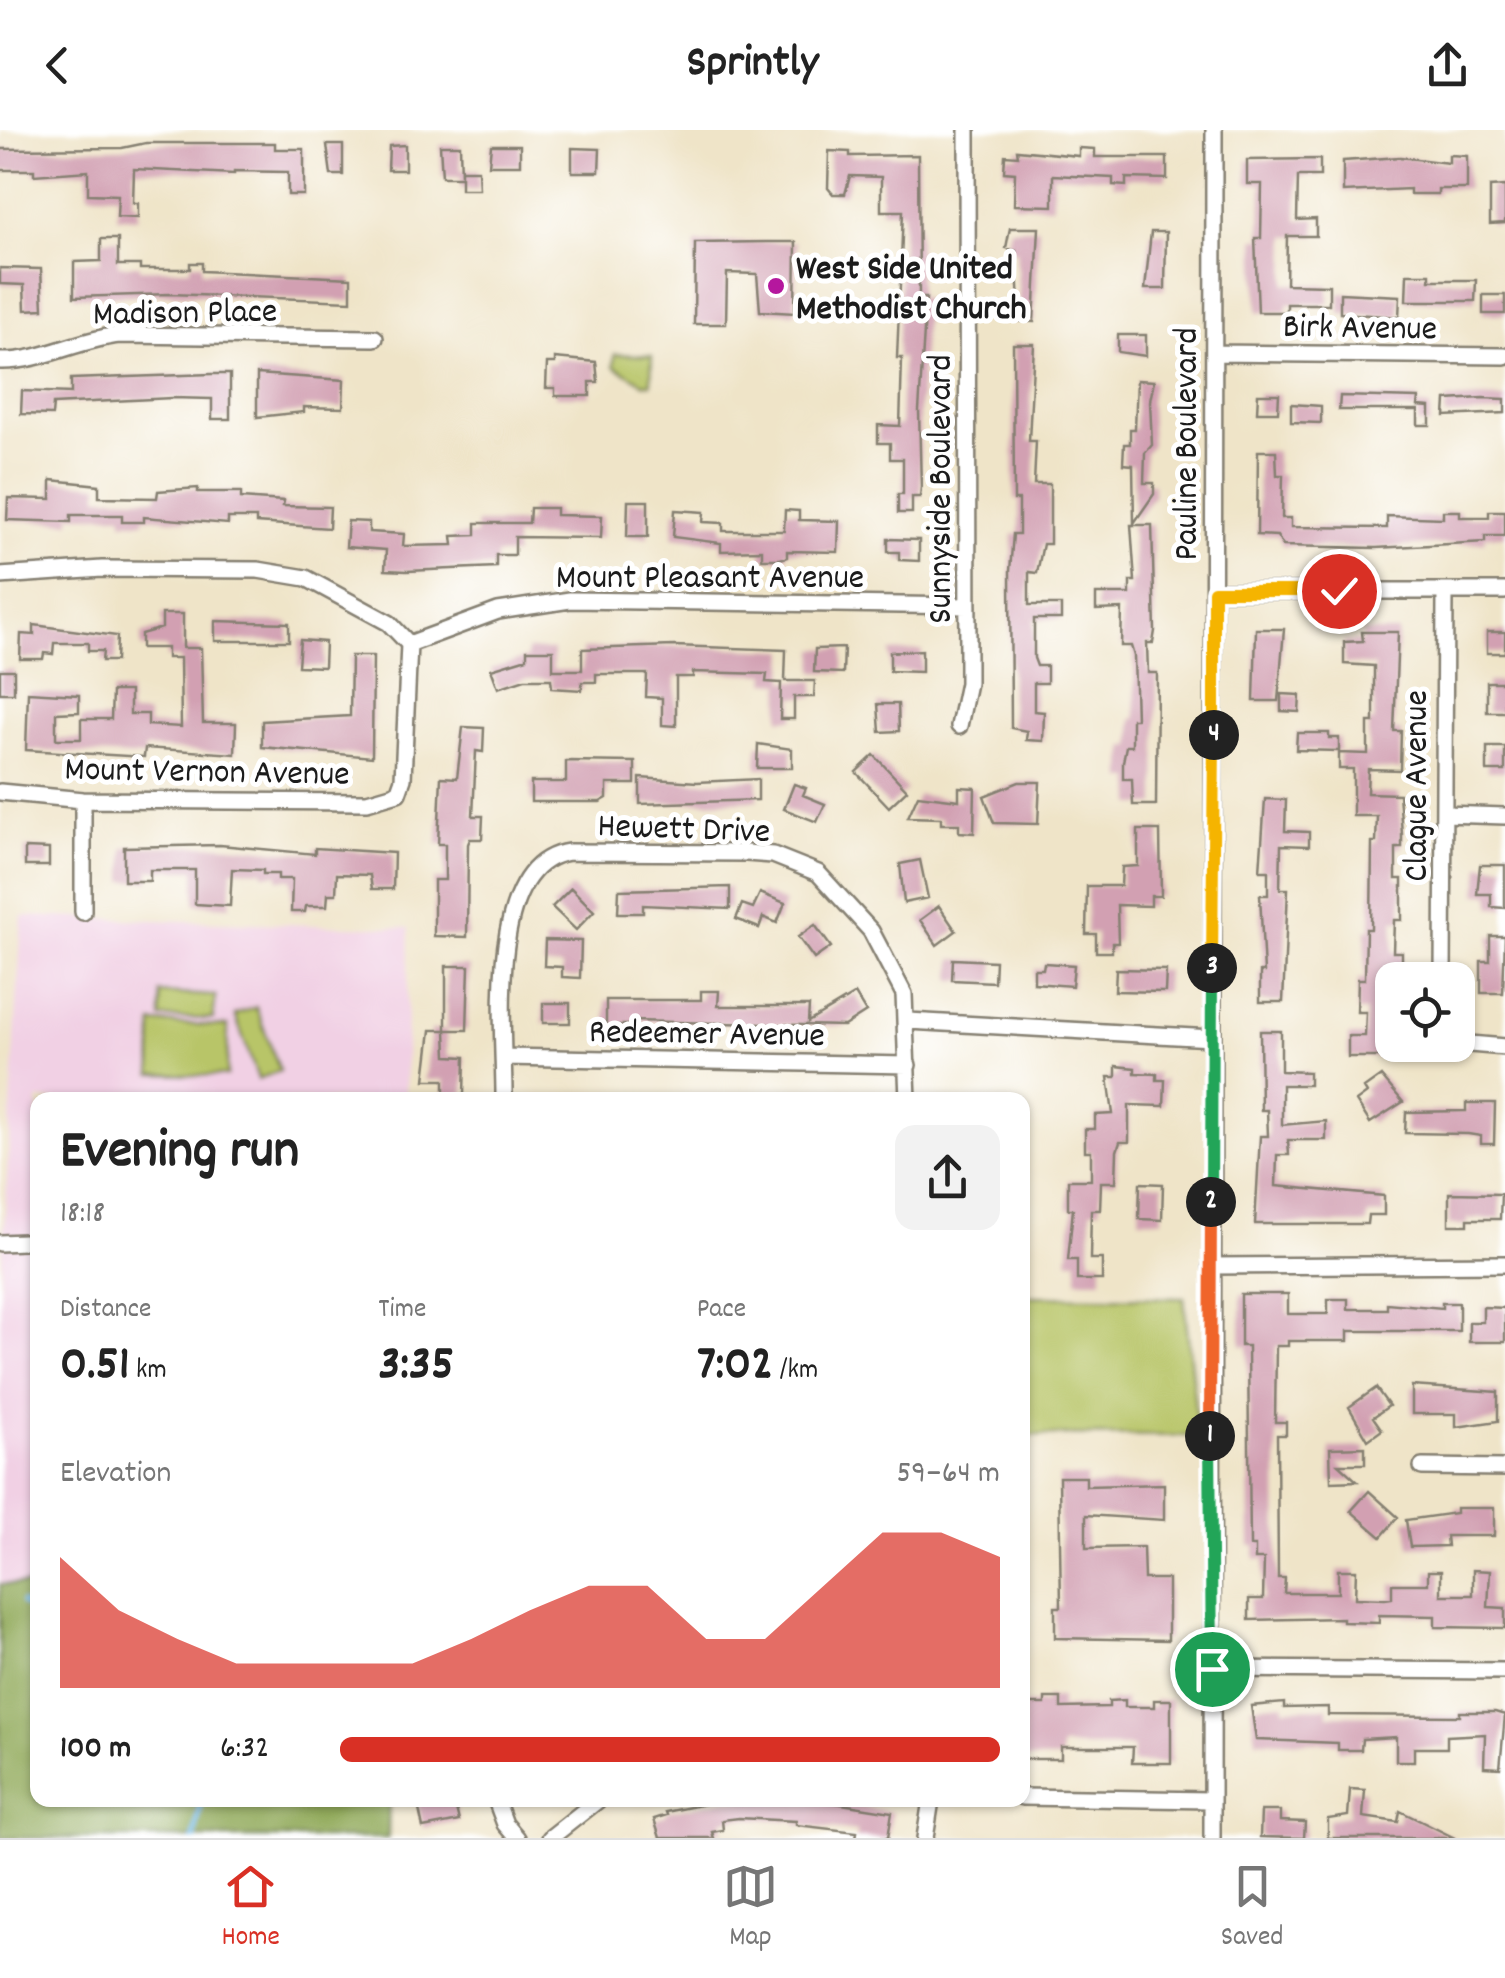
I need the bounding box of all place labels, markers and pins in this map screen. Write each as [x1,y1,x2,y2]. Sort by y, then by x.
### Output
place label: West Side United Methodist Church [796,246,1026,336]
marker: West Side United Methodist Church [765,275,787,297]
pin [1297,549,1382,634]
pin: 4 [1189,710,1239,760]
pin: 3 [1187,943,1237,993]
pin: 2 [1186,1177,1236,1227]
pin: 1 [1185,1411,1235,1461]
pin [1170,1627,1255,1712]

